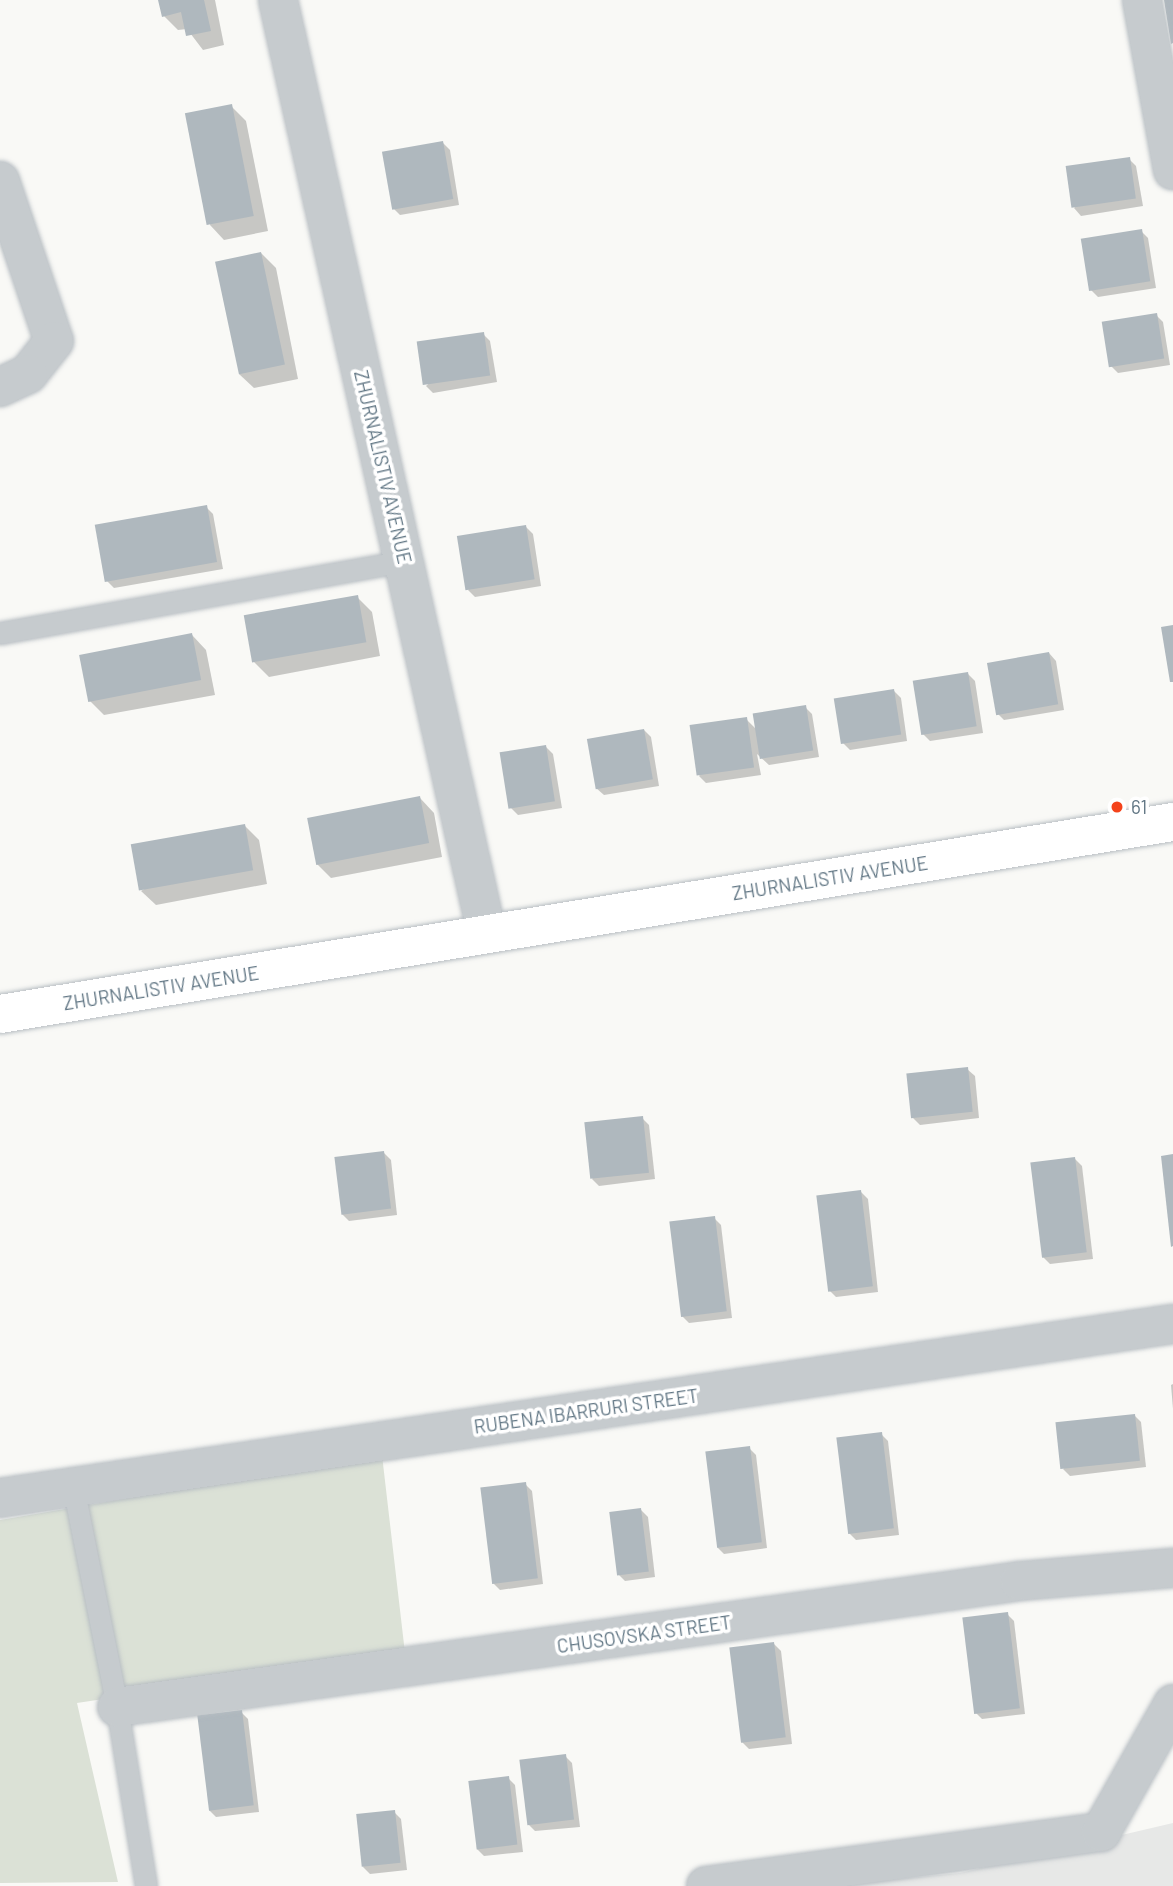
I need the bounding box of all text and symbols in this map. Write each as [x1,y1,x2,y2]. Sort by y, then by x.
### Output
street label: ZHURNALISTIV AVENUE [350,368,416,566]
place label: 61 [1131,796,1147,818]
marker: 61 [1109,799,1125,815]
street label: ZHURNALISTIV AVENUE [730,851,930,905]
street label: ZHURNALISTIV AVENUE [61,961,261,1015]
street label: RUBENA IBARRURI STREET [472,1384,700,1438]
street label: CHUSOVSKA STREET [555,1610,733,1658]

